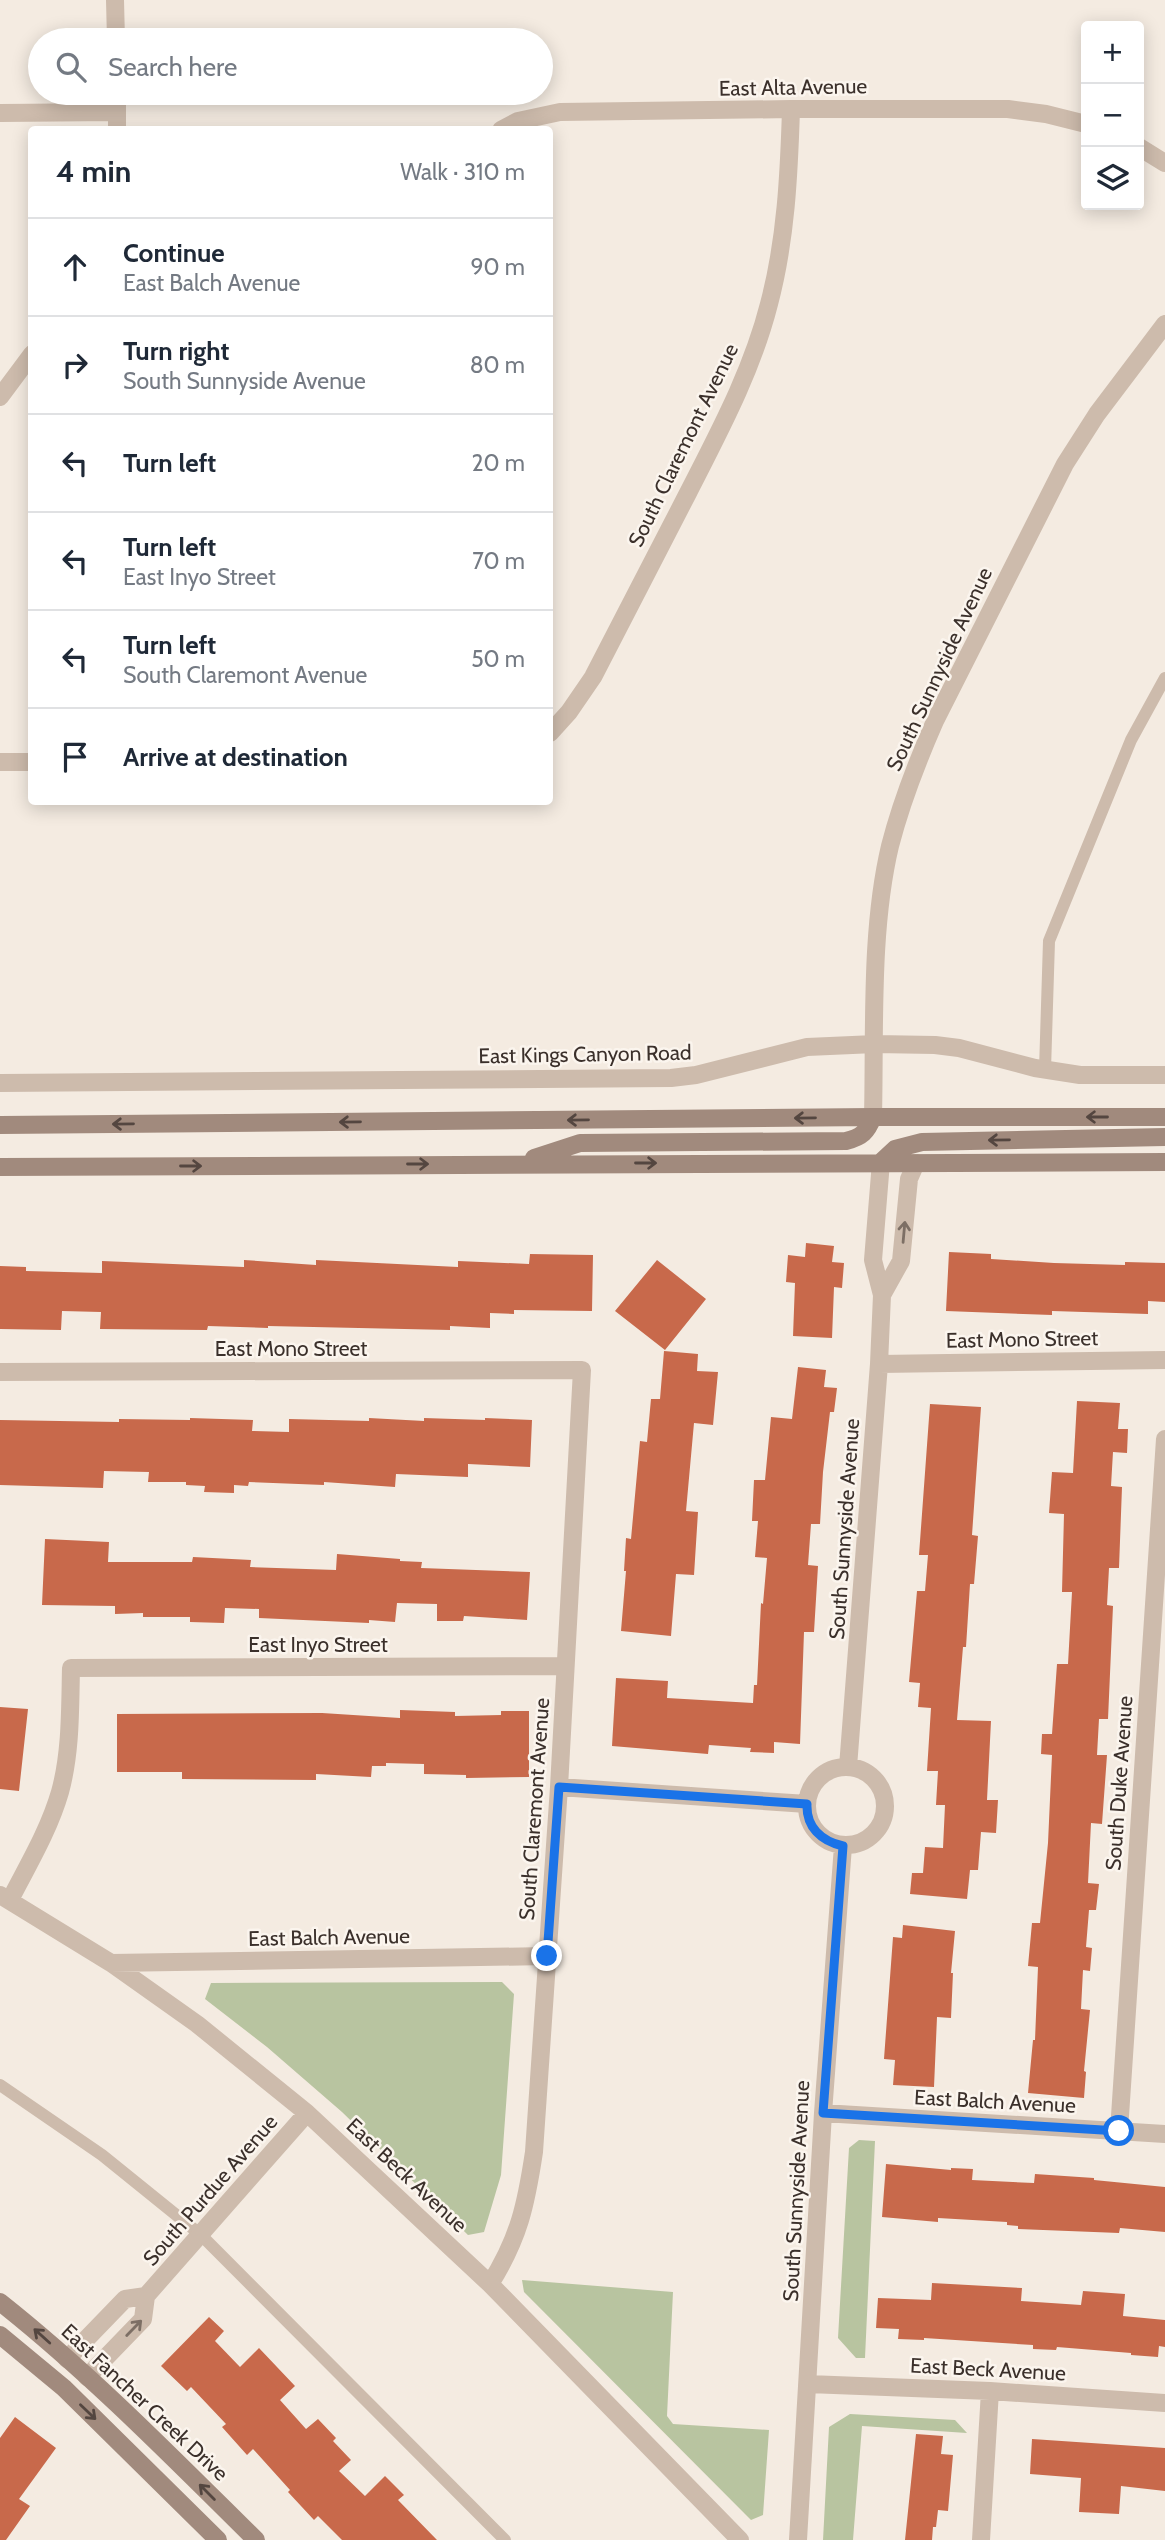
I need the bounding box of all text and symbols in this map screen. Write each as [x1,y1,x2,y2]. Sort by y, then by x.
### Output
map controls [1081,21,1144,210]
button: + [1081,21,1144,84]
search box [28,28,553,105]
icon: search [52,48,90,86]
text: Search here [108,51,237,83]
street label: East Alta Avenue [719,73,868,101]
button: − [1081,84,1144,147]
button: layers [1081,147,1144,210]
text: 4 min [56,153,131,190]
text: Walk · 310 m [400,158,525,186]
text: Continue [123,237,225,269]
icon: ahead [56,248,94,286]
text: 90 m [471,253,525,281]
text: East Balch Avenue [123,269,300,297]
text: Turn right [123,335,229,367]
street label: South Claremont Avenue [623,339,743,551]
icon: right [56,346,94,384]
text: 80 m [470,351,525,379]
text: South Sunnyside Avenue [123,367,366,395]
icon: left [56,444,94,482]
text: Turn left [123,447,216,479]
text: 20 m [472,449,525,477]
text: Turn left [123,531,216,563]
icon: left [56,542,94,580]
text: 70 m [472,547,525,575]
text: East Inyo Street [123,563,276,591]
street label: South Sunnyside Avenue [881,563,997,775]
text: Turn left [123,629,216,661]
icon: left [56,640,94,678]
text: 50 m [471,645,525,673]
text: South Claremont Avenue [123,661,367,689]
icon: arrive [56,738,94,776]
text: Arrive at destination [123,741,348,773]
street label: East Kings Canyon Road [478,1040,692,1068]
one-way arrow [1086,1110,1109,1124]
one-way arrow [794,1111,817,1125]
one-way arrow [566,1113,589,1127]
one-way arrow [339,1115,362,1129]
one-way arrow [111,1117,134,1131]
one-way arrow [988,1133,1011,1147]
one-way arrow [634,1156,657,1170]
one-way arrow [406,1157,429,1171]
one-way arrow [179,1159,202,1173]
one-way arrow [898,1221,911,1244]
street label: East Mono Street [946,1325,1098,1353]
street label: East Mono Street [215,1336,367,1361]
street label: South Sunnyside Avenue [824,1417,864,1640]
street label: East Inyo Street [248,1632,388,1657]
street label: South Duke Avenue [1100,1695,1138,1871]
street label: South Claremont Avenue [514,1697,554,1921]
street label: East Balch Avenue [248,1923,410,1951]
route end [531,1940,562,1971]
street label: South Sunnyside Avenue [778,2079,814,2302]
street label: East Balch Avenue [913,2084,1077,2118]
street label: South Purdue Avenue [138,2109,283,2271]
street label: East Beck Avenue [342,2113,473,2237]
route start [1103,2115,1134,2146]
street label: East Fancher Creek Drive [56,2318,234,2486]
one-way arrow [126,2320,143,2337]
one-way arrow [33,2328,51,2344]
street label: East Beck Avenue [910,2352,1067,2386]
one-way arrow [80,2404,97,2421]
one-way arrow [199,2484,216,2501]

